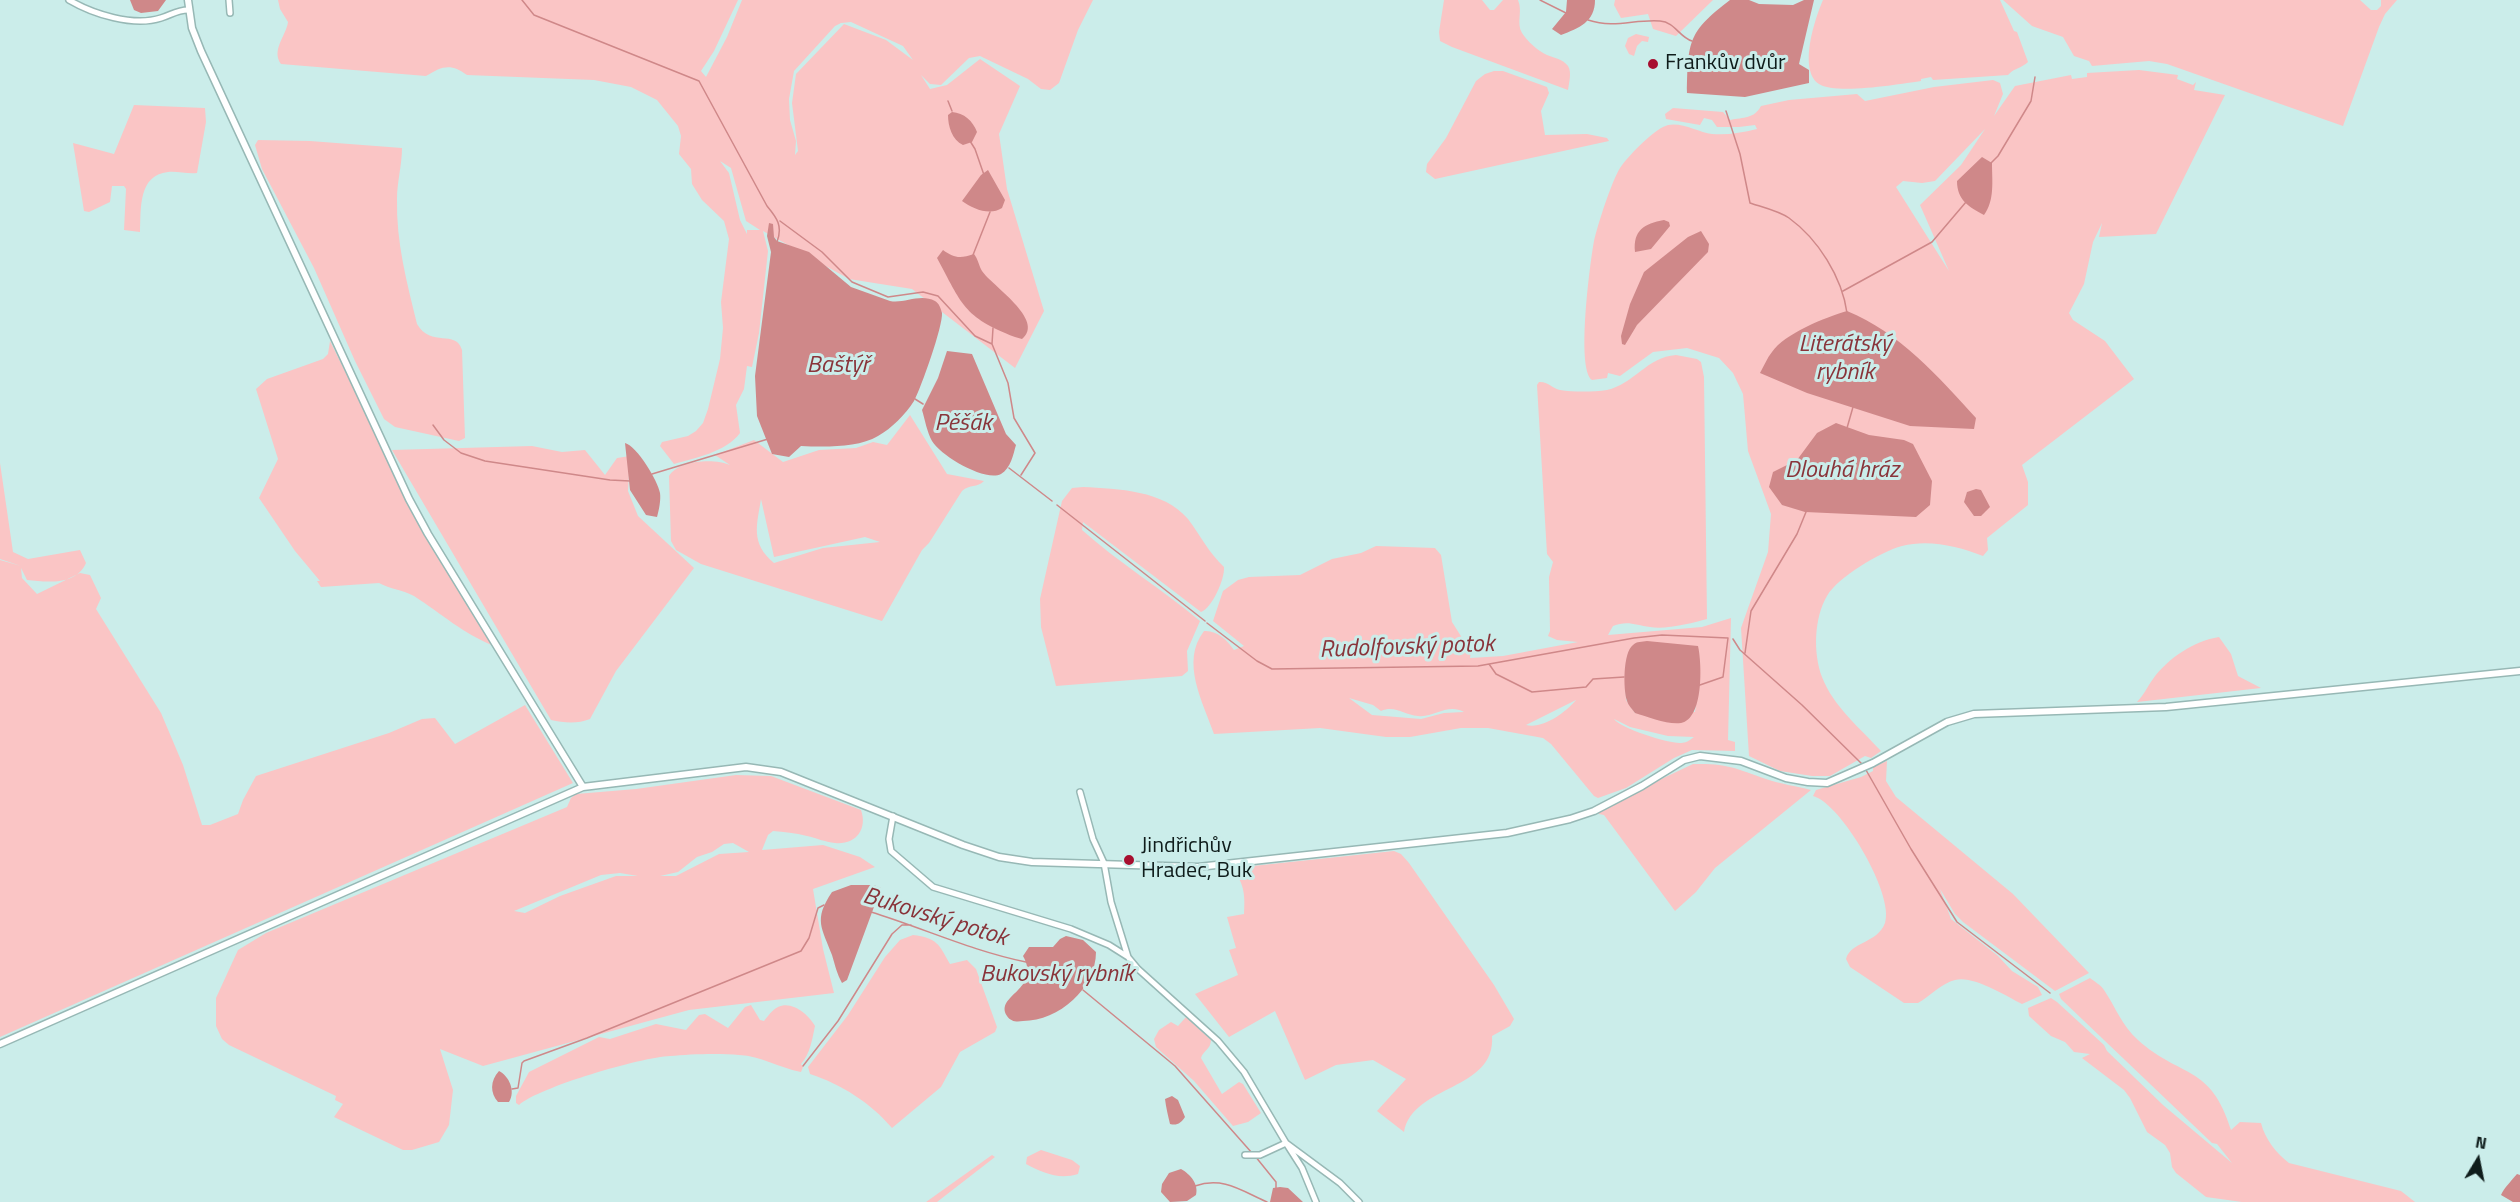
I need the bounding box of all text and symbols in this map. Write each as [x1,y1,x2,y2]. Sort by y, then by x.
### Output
place label: Frankův dvůr [1665,51,1786,77]
marker: Frankův dvůr [1646,57,1660,71]
water label: Literátský rybník [1799,331,1891,387]
water label: Baštýř [807,352,869,380]
water label: Pěšák [934,410,992,438]
water label: Dlouhá hráz [1785,457,1899,485]
water label: Rudolfovský potok [1319,631,1495,665]
place label: Jindřichův Hradec, Buk [1141,834,1252,885]
marker: Jindřichův Hradec, Buk [1122,853,1136,867]
water label: Bukovský potok [859,882,1011,954]
water label: Bukovský rybník [980,961,1134,989]
text: N [2474,1129,2489,1155]
north arrow [2448,1130,2508,1190]

